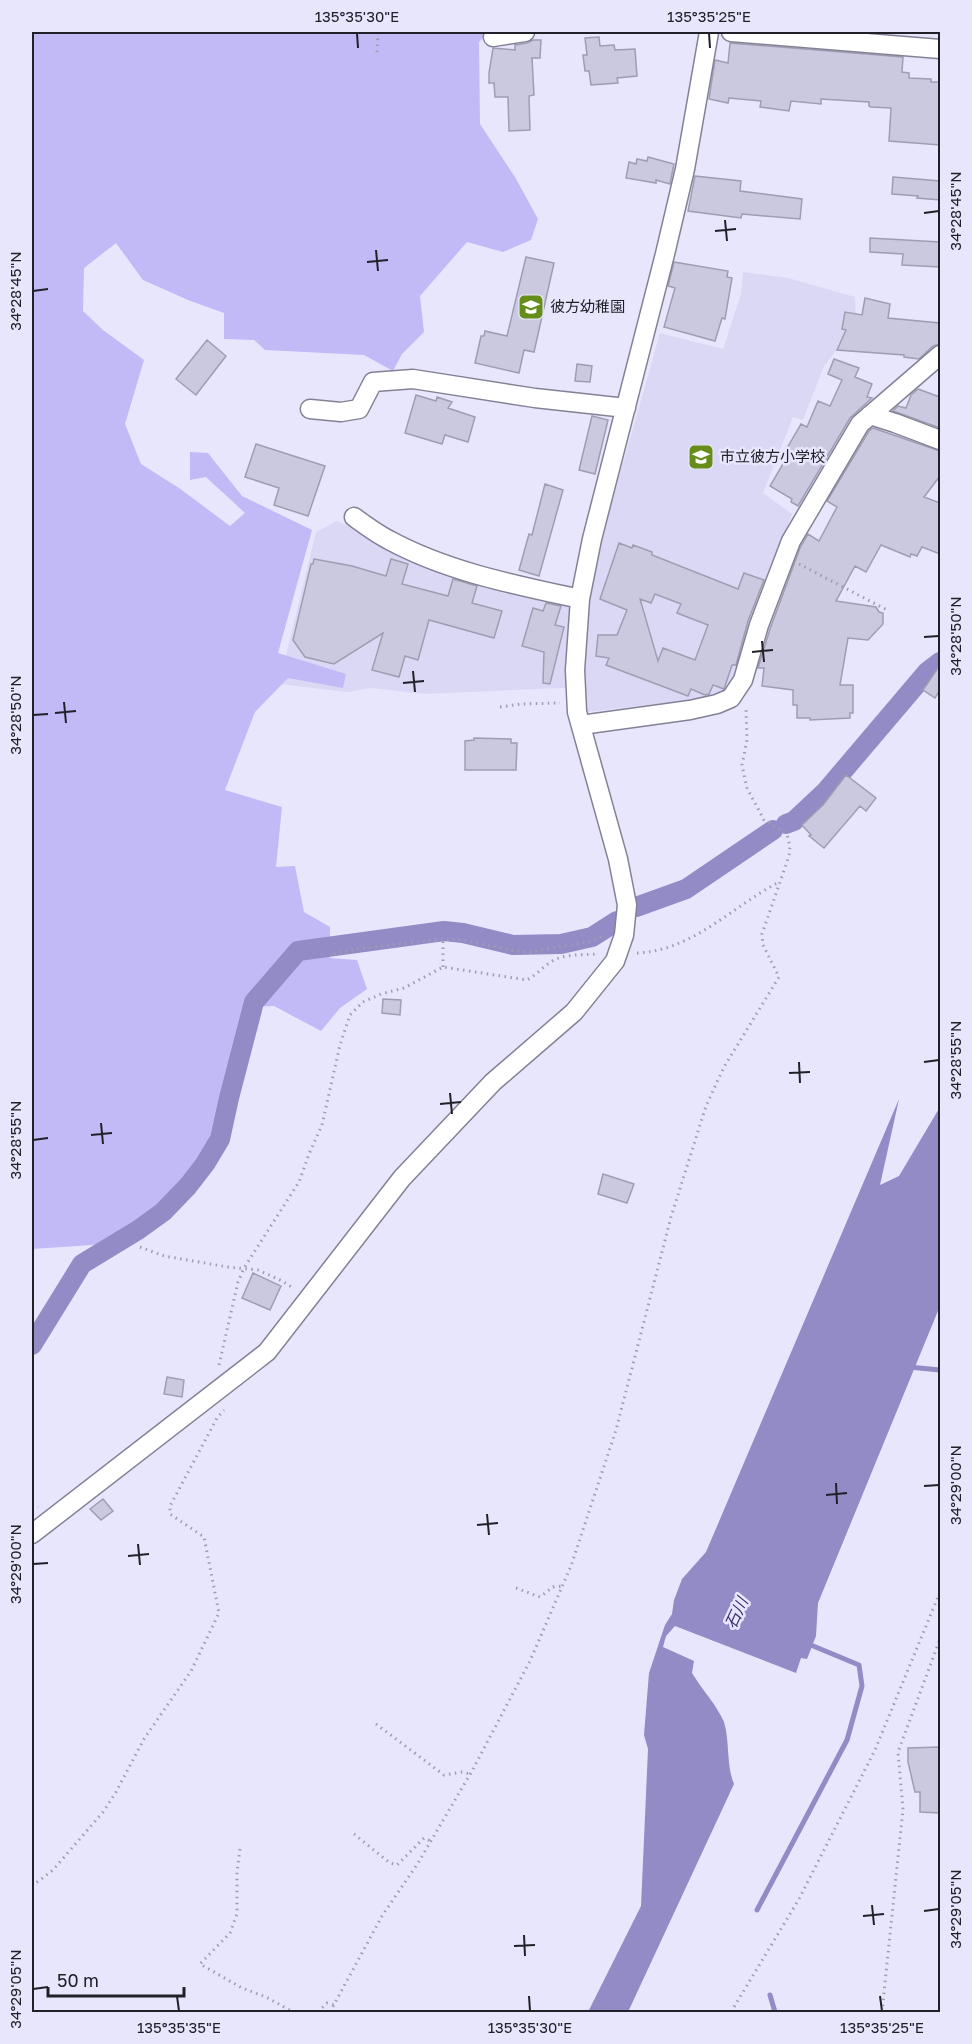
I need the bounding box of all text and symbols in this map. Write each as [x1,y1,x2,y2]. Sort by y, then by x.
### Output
text: 135°35'30"E [315,7,399,25]
text: 135°35'25"E [667,7,751,25]
text: 34°28'45"N [946,171,964,251]
text: 34°28'45"N [6,251,24,331]
school or university icon: 彼方幼稚園 [516,292,546,322]
place label: 彼方幼稚園 [550,297,625,315]
school or university icon: 市立彼方小学校 [686,442,716,472]
place label: 市立彼方小学校 [720,447,825,465]
text: 34°28'50"N [946,596,964,676]
text: 34°28'50"N [6,675,24,755]
text: 34°28'55"N [946,1021,964,1099]
text: 34°28'55"N [6,1101,24,1179]
text: 34°29'00"N [946,1445,964,1525]
text: 34°29'00"N [6,1524,24,1604]
water label: 石川 [720,1592,753,1632]
text: 34°29'05"N [946,1869,964,1949]
text: 34°29'05"N [6,1949,24,2029]
scale bar [48,1960,184,1998]
text: 50 m [57,1969,99,1991]
text: 135°35'35"E [137,2018,221,2036]
text: 135°35'30"E [488,2018,572,2036]
text: 135°35'25"E [840,2018,924,2036]

